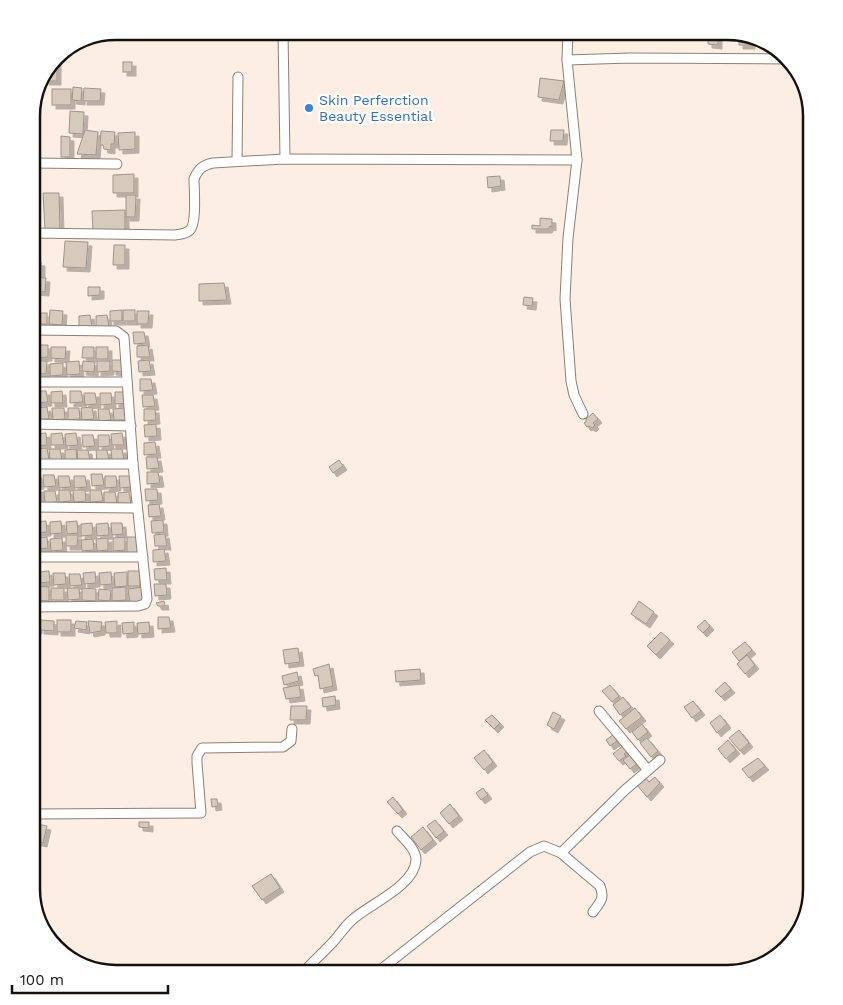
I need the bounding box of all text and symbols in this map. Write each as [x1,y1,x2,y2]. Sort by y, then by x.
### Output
place label: Skin Perferction Beauty Essential [319,92,433,124]
marker: Skin Perferction Beauty Essential [303,102,315,114]
scale bar [12,962,169,994]
text: 100 m [20,971,64,989]

